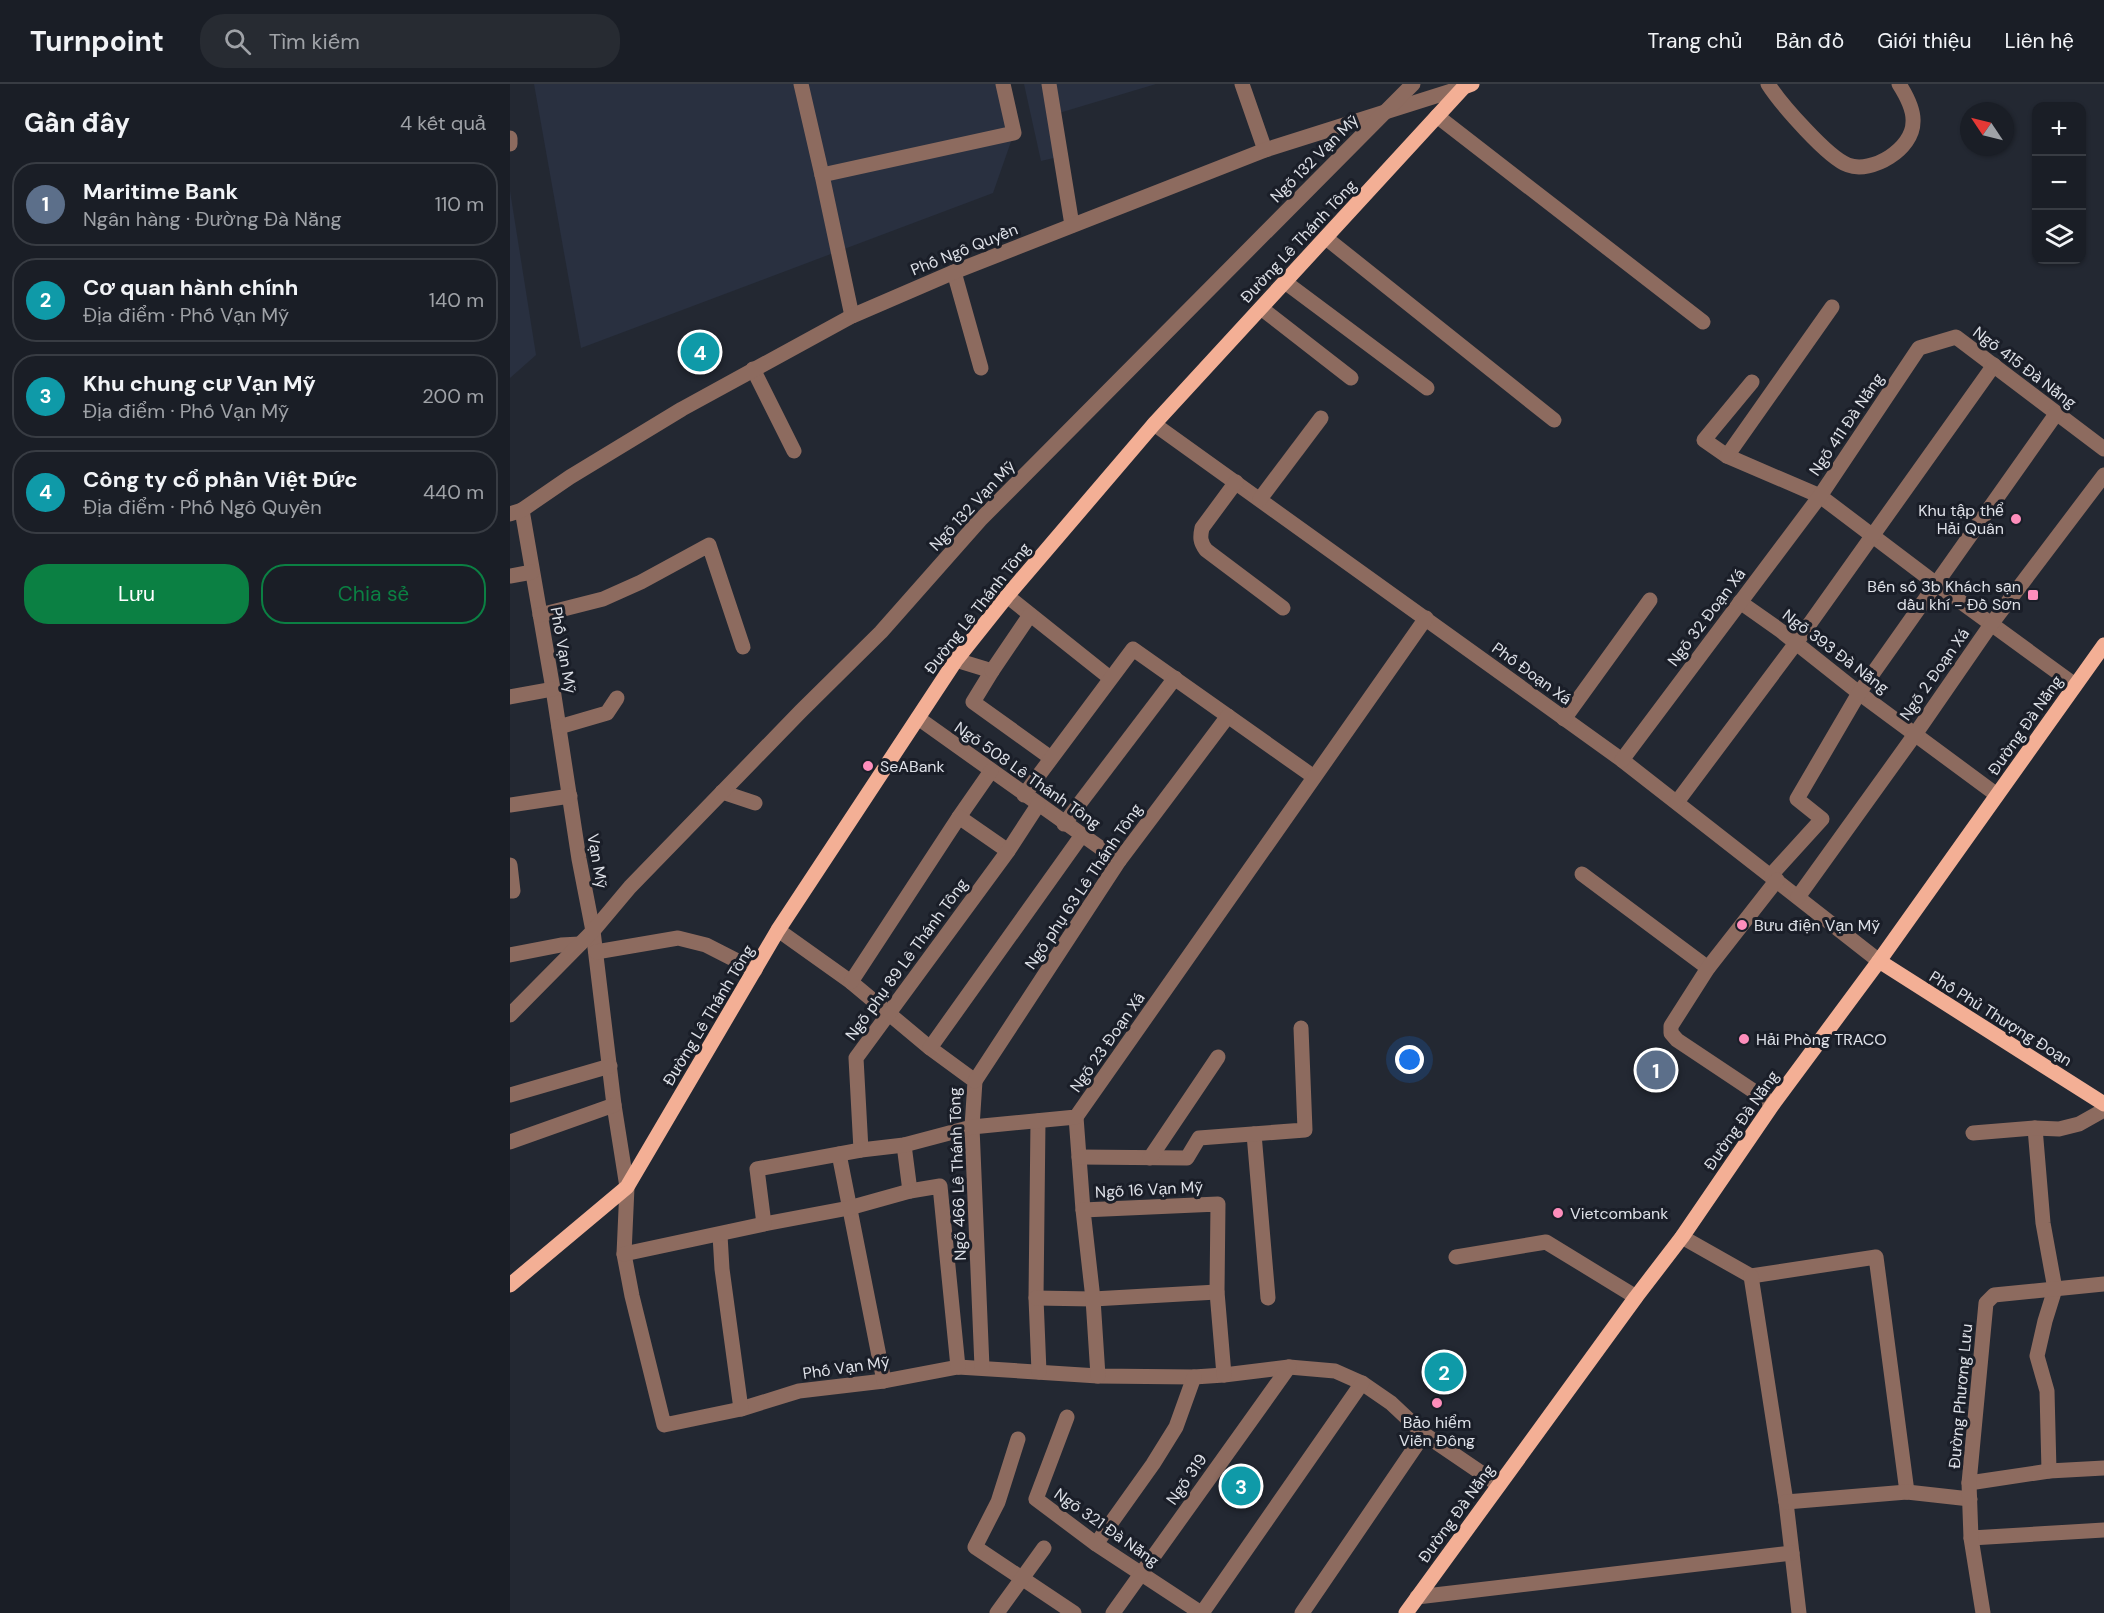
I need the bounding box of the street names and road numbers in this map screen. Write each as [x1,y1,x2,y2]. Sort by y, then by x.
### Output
street label: Ngõ 132 Vạn Mỹ [1266,110,1363,207]
street label: Đường Lê Thánh Tông [1236,175,1361,307]
street label: Phố Ngô Quyền [908,218,1021,280]
street label: Ngõ 415 Đà Nẵng [1969,322,2081,413]
street label: Ngõ 411 Đà Nẵng [1804,369,1889,480]
street label: Ngõ 132 Vạn Mỹ [925,455,1020,555]
street label: Đường Lê Thánh Tông [920,538,1035,678]
street label: Ngõ 32 Đoạn Xá [1663,564,1750,671]
street label: Ngõ 393 Đà Nẵng [1778,604,1893,698]
street label: Phố Vạn Mỹ [546,605,581,695]
street label: Ngõ 2 Đoạn Xá [1895,624,1974,725]
street label: Phố Đoạn Xá [1488,637,1576,709]
street label: Đường Đà Nẵng [1983,671,2068,779]
street label: Ngõ 508 Lê Thánh Tông [950,717,1105,834]
street label: Ngõ phụ 63 Lê Thánh Tông [1020,799,1147,973]
street label: Vạn Mỹ [582,832,613,890]
street label: Ngõ phụ 89 Lê Thánh Tông [840,874,972,1045]
street label: Đường Lê Thánh Tông [658,941,759,1090]
street label: Phố Phủ Thượng Đoạn [1925,966,2076,1071]
street label: Ngõ 23 Đoạn Xá [1065,988,1150,1096]
street label: Đường Đà Nẵng [1699,1066,1784,1174]
street label: Ngõ 466 Lê Thánh Tông [944,1087,971,1261]
street label: Ngõ 16 Vạn Mỹ [1094,1176,1204,1203]
street label: Đường Phương Lưu [1944,1323,1977,1469]
street label: Phố Vạn Mỹ [801,1351,891,1384]
street label: Ngõ 319 [1161,1450,1212,1509]
street label: Đường Đà Nẵng [1413,1460,1499,1567]
street label: Ngõ 321 Đà Nẵng [1050,1483,1163,1571]

